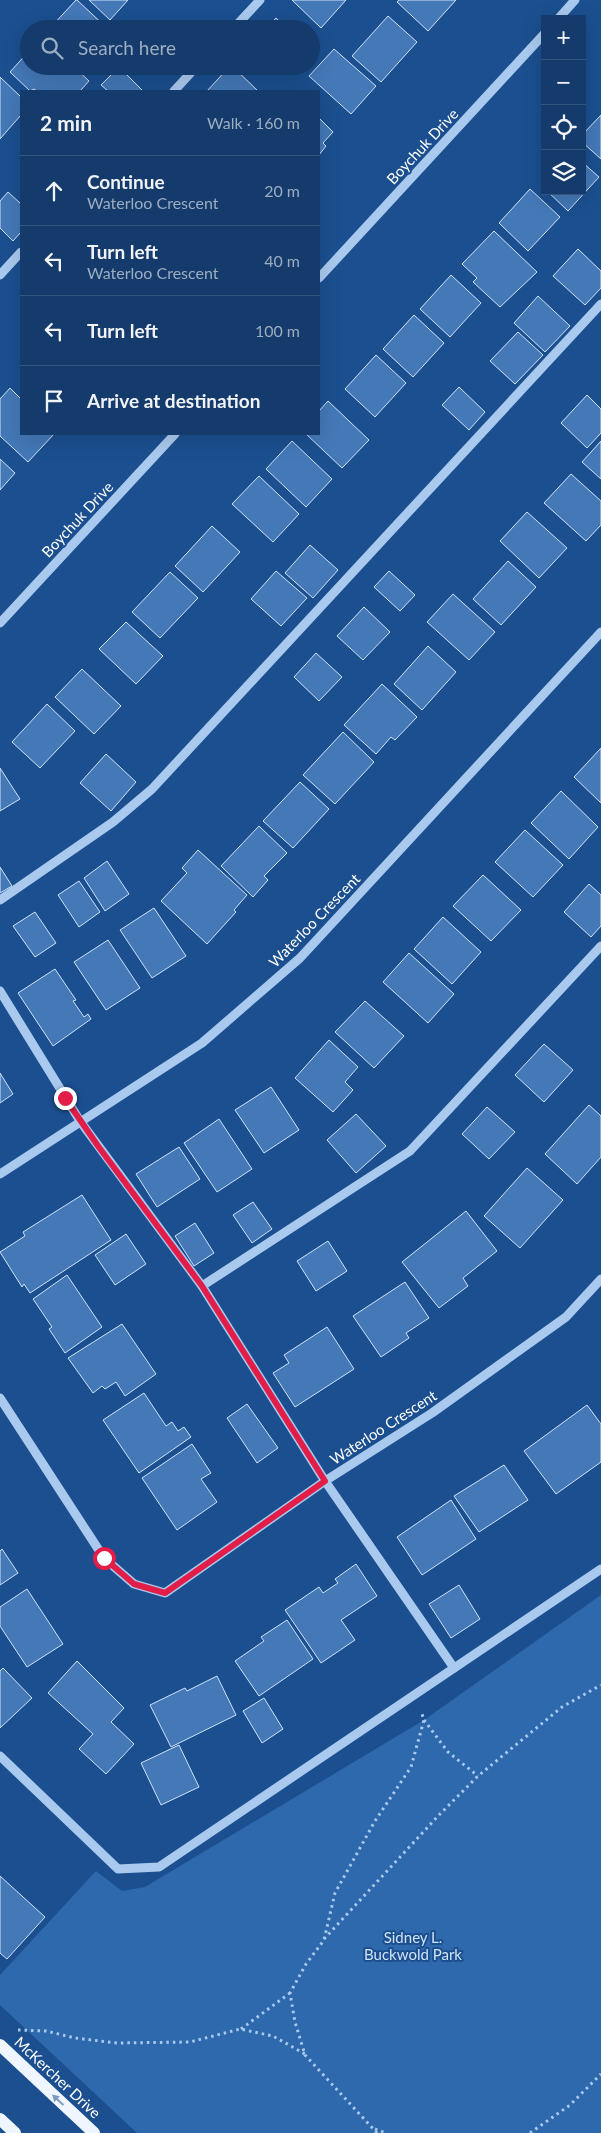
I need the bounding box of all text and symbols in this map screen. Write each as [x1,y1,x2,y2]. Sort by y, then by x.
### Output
map controls [541,15,586,195]
button: + [541,15,586,60]
search box [20,20,320,75]
icon: search [38,34,66,62]
text: Search here [78,36,176,59]
button: − [541,60,586,105]
street label: Boychuk Drive [383,105,462,187]
button: locate [541,105,586,150]
text: 2 min [40,110,92,135]
text: Walk · 160 m [207,113,300,132]
button: layers [541,150,586,195]
text: Continue [87,170,165,193]
icon: ahead [40,177,68,205]
text: 20 m [264,181,300,200]
text: Waterloo Crescent [87,193,219,212]
text: Turn left [87,240,158,263]
icon: left [40,247,68,275]
text: 40 m [264,251,300,270]
text: Waterloo Crescent [87,263,219,282]
icon: left [40,317,68,345]
text: Turn left [87,319,158,342]
text: 100 m [255,321,300,340]
icon: arrive [40,387,68,415]
text: Arrive at destination [87,389,260,412]
street label: Boychuk Drive [38,478,117,560]
street label: Waterloo Crescent [265,869,364,971]
route end [54,1087,77,1110]
street label: Waterloo Crescent [326,1386,440,1468]
route start [93,1547,116,1570]
park label: Sidney L. Buckwold Park [364,1928,462,1963]
street label: McKercher Drive [11,2032,105,2122]
one-way arrow [52,2094,64,2106]

